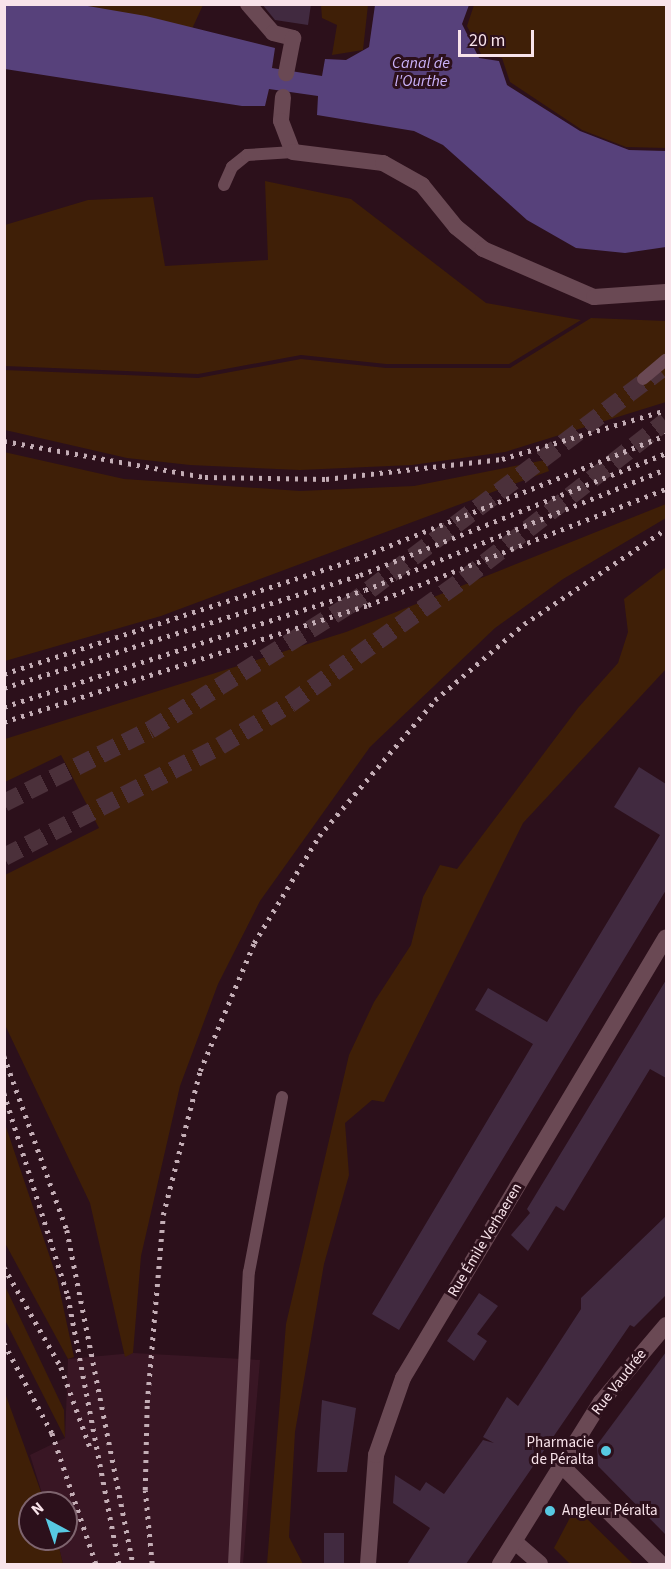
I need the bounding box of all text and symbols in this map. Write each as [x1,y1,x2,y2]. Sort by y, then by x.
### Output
scale bar [461,18,538,56]
text: 20 m [469,28,505,53]
water label: Canal de l'Ourthe [392,53,450,91]
street label: Rue Émile Verhaeren [444,1180,526,1300]
street label: Rue Vaudrée [588,1346,650,1418]
place label: Pharmacie de Péralta [527,1433,594,1468]
marker: Pharmacie de Péralta [599,1444,613,1458]
north arrow [18,1491,78,1551]
text: N [27,1497,49,1521]
place label: Angleur Péralta [562,1502,658,1520]
marker: Angleur Péralta [543,1504,557,1518]

